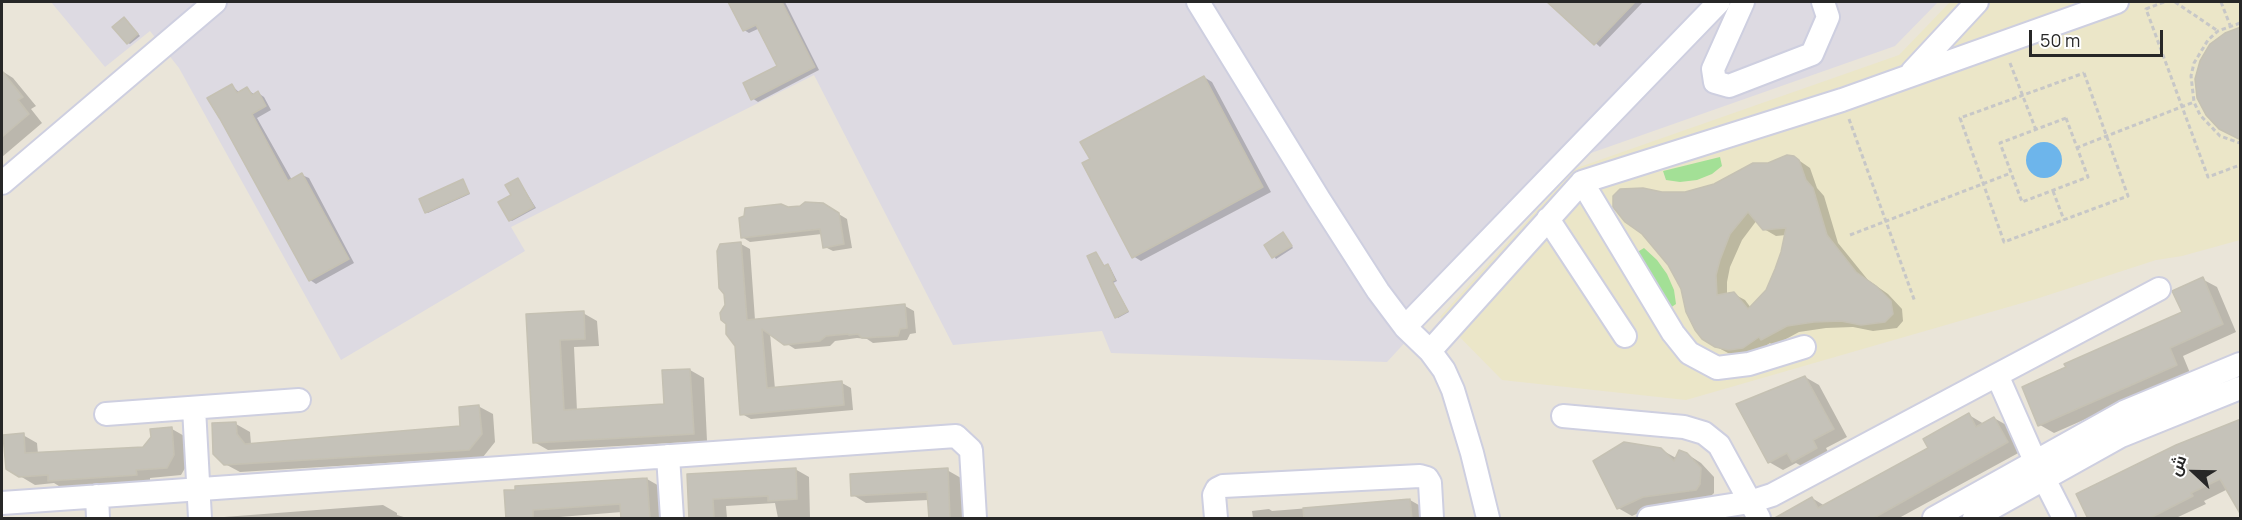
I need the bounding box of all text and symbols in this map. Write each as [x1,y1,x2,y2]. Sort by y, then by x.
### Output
scale bar [2032,18,2166,56]
text: 50 m [2040,28,2080,52]
north arrow [2164,442,2224,502]
text: ش [2163,452,2191,479]

